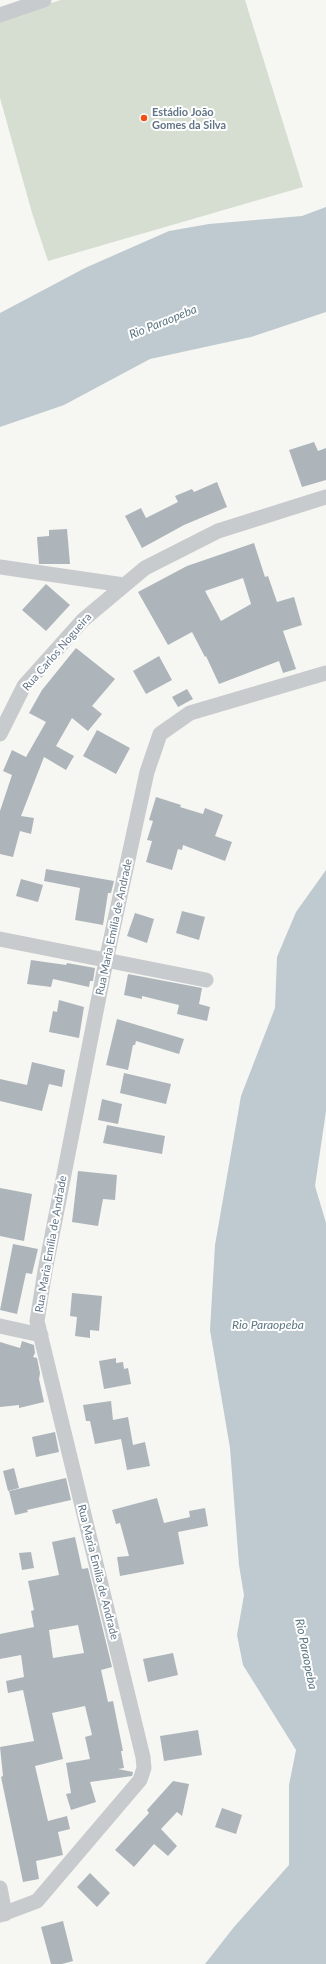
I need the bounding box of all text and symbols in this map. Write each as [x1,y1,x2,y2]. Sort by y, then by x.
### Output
place label: Estádio João Gomes da Silva [152,105,226,131]
marker: Estádio João Gomes da Silva [139,113,149,123]
water label: Rio Paraopeba [127,302,199,342]
street label: Rua Carlos Nogueira [20,611,94,693]
street label: Rua Maria Emília de Andrade [93,858,135,996]
street label: Rua Maria Emília de Andrade [32,1174,70,1314]
water label: Rio Paraopeba [232,1318,304,1332]
street label: Rua Maria Emília de Andrade [75,1503,121,1641]
water label: Rio Paraopeba [292,1617,320,1691]

